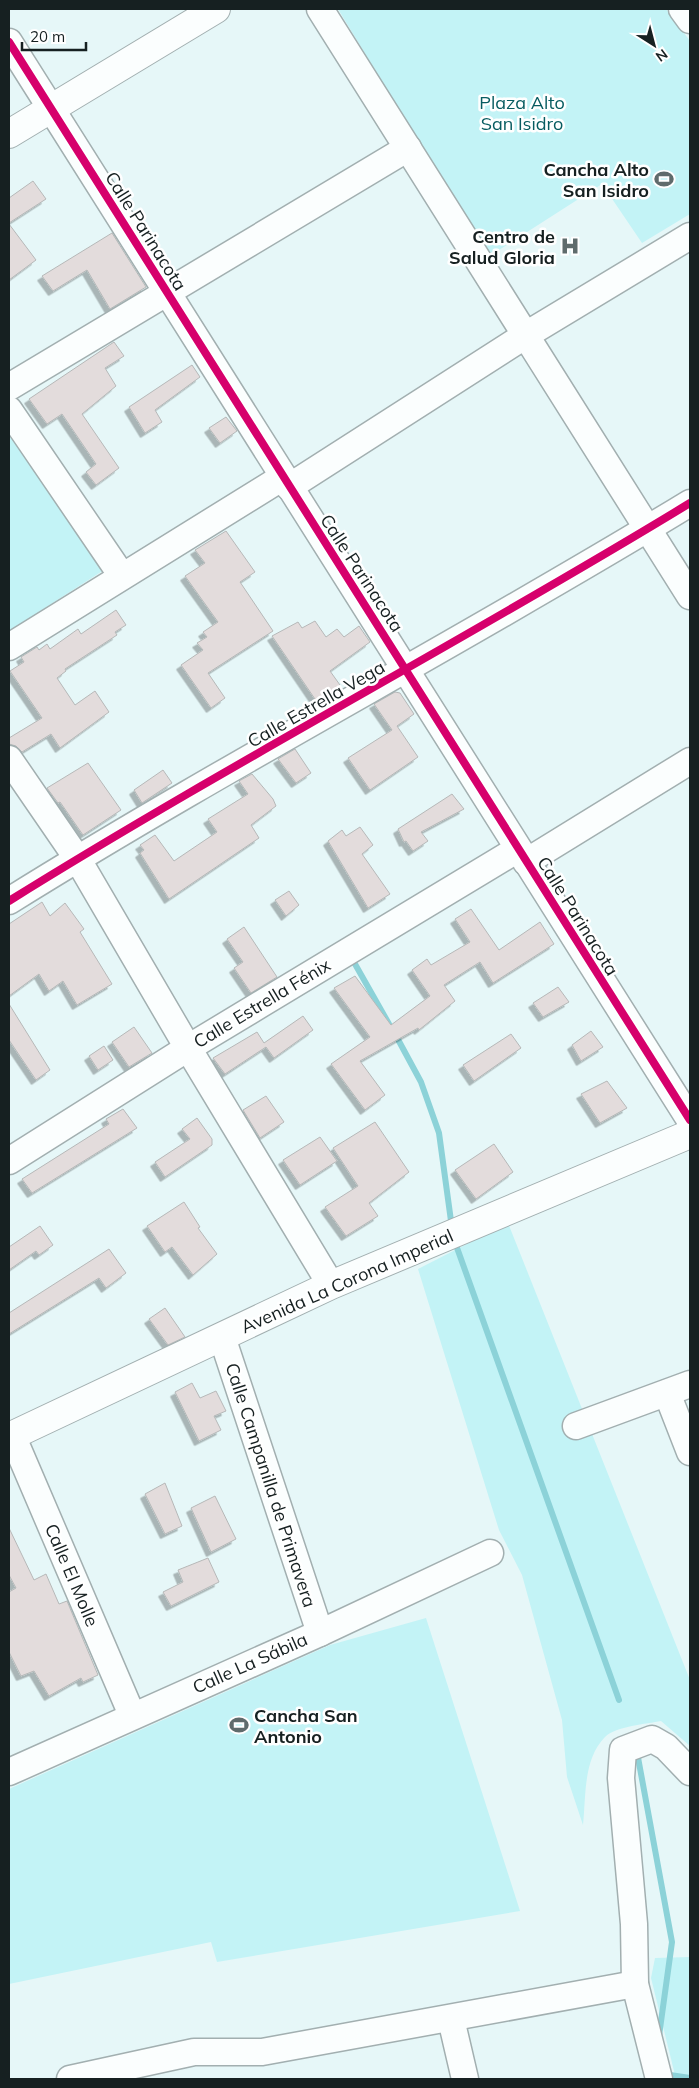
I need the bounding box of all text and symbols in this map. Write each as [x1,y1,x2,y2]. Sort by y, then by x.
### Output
scale bar [22,20,86,52]
north arrow [629,20,679,70]
text: 20 m [30,27,65,46]
text: N [652,45,671,66]
park label: Plaza Alto San Isidro [479,91,565,135]
place label: Cancha Alto San Isidro [543,158,649,202]
street label: Calle Parinacota [100,167,192,295]
sports icon: Cancha Alto San Isidro [653,168,675,190]
place label: Centro de Salud Gloria [449,225,555,269]
hospital icon: Centro de Salud Gloria [559,235,581,257]
street label: Calle Parinacota [315,510,409,636]
street label: Calle Estrella Vega [243,655,389,753]
street label: Calle Parinacota [532,852,624,980]
street label: Calle Estrella Fénix [189,953,335,1053]
street label: Avenida La Corona Imperial [237,1224,457,1338]
street label: Calle Campanilla de Primavera [221,1360,321,1610]
street label: Calle El Molle [40,1520,104,1630]
street label: Calle La Sábila [189,1627,311,1699]
place label: Cancha San Antonio [254,1704,358,1748]
sports icon: Cancha San Antonio [228,1714,250,1736]

